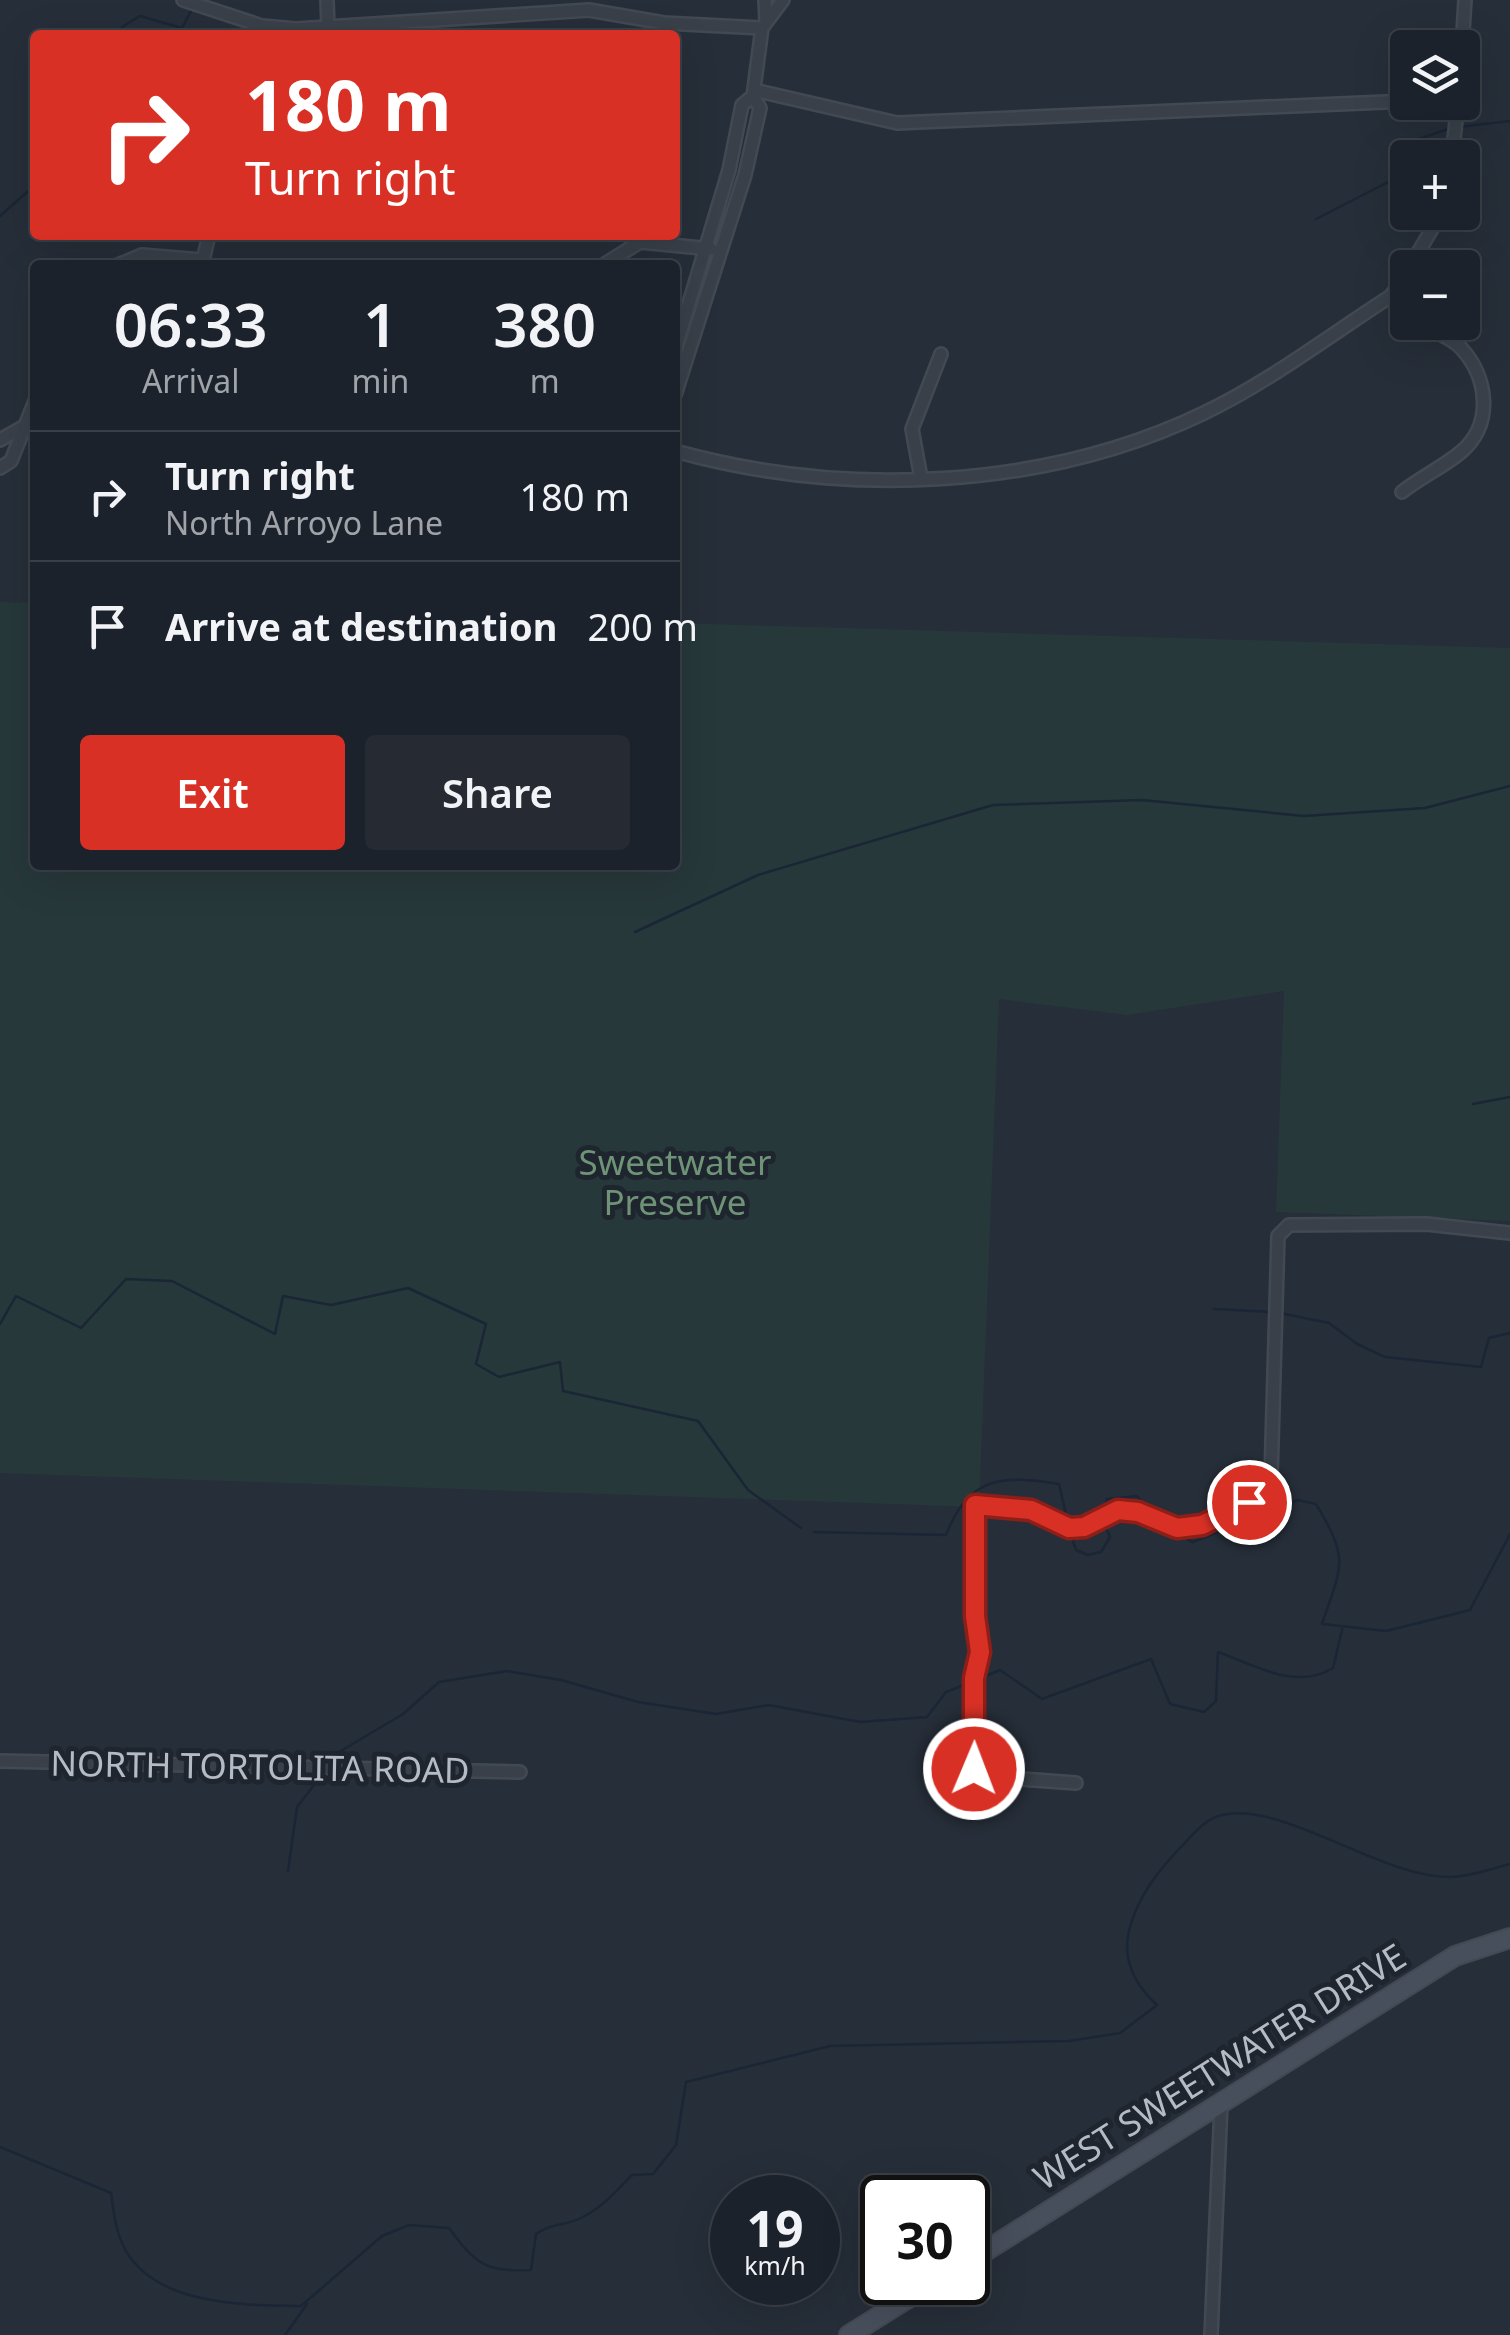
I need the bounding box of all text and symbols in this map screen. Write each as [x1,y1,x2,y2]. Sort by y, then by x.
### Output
map controls [1390,30,1480,340]
button: layers [1390,30,1480,120]
text: 180 m [245,56,452,152]
icon: right [80,70,210,200]
button: + [1390,140,1480,230]
text: Turn right [245,147,456,208]
button: − [1390,250,1480,340]
text: 06:33 [114,283,268,365]
text: 1 [363,283,398,365]
text: 380 [493,283,596,365]
text: Arrival [142,359,240,402]
text: min [351,359,409,402]
text: m [530,359,560,402]
text: Turn right [165,449,355,501]
icon: right [80,469,135,524]
text: 180 m [519,470,630,522]
text: North Arroyo Lane [165,501,443,544]
icon: arrive [80,599,135,654]
text: Arrive at destination [165,600,557,652]
text: 200 m [587,600,698,652]
button: Exit [80,735,345,850]
button: Share [365,735,630,850]
park label: Sweetwater Preserve [579,1138,771,1225]
pin [1207,1460,1292,1545]
icon: arrive [1222,1475,1277,1530]
position arrow [922,1717,1026,1821]
street label: NORTH TORTOLITA ROAD [50,1739,470,1793]
street label: WEST SWEETWATER DRIVE [1024,1932,1414,2200]
speed limit sign: 30 [860,2175,990,2305]
text: 19 [746,2194,804,2262]
text: km/h [744,2248,806,2282]

